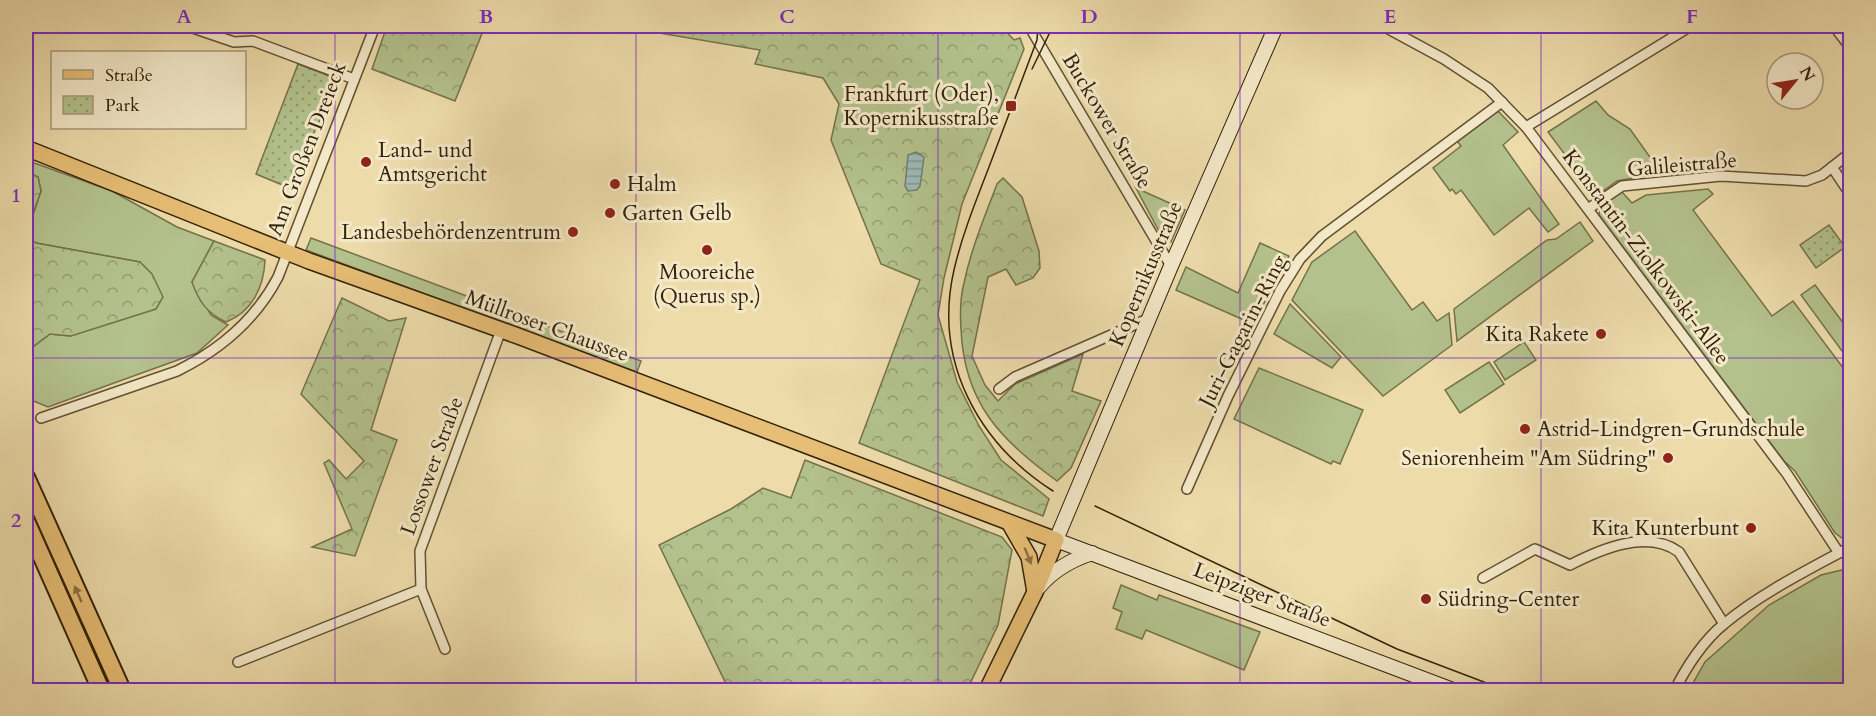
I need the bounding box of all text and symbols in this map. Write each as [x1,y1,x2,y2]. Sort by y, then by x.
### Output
text: A [176,3,192,30]
text: B [479,3,493,30]
text: C [779,3,795,30]
text: D [1080,3,1098,30]
text: E [1384,3,1396,30]
text: F [1686,3,1698,30]
street label: Buckower Straße [1055,48,1159,194]
legend [51,51,246,129]
north arrow [1765,51,1825,111]
street label: Am Großen Dreieck [260,57,354,240]
text: N [1794,62,1820,86]
text: Straße [105,63,153,88]
place label: Frankfurt (Oder), Kopernikusstraße [844,80,999,133]
text: Park [105,93,140,118]
marker: Frankfurt (Oder), Kopernikusstraße [1004,99,1018,113]
place label: Land- und Amtsgericht [378,136,487,189]
street label: Konstantin-Ziolkowski-Allee [1555,143,1737,371]
street label: Galileistraße [1626,146,1738,184]
marker: Land- und Amtsgericht [359,155,373,169]
place label: Halm [627,170,677,199]
marker: Halm [608,177,622,191]
text: 1 [11,182,21,209]
street label: Kopernikusstraße [1102,197,1190,351]
place label: Garten Gelb [622,199,732,228]
marker: Garten Gelb [603,206,617,220]
place label: Landesbehördenzentrum [341,218,561,247]
marker: Landesbehördenzentrum [566,225,580,239]
marker: Mooreiche (Querus sp.) [700,243,714,257]
street label: Juri-Gagarin-Ring [1191,250,1294,415]
place label: Mooreiche (Querus sp.) [653,258,761,311]
street label: Müllroser Chaussee [461,283,633,369]
place label: Kita Rakete [1486,320,1589,349]
marker: Kita Rakete [1594,327,1608,341]
street label: Lossower Straße [394,393,470,539]
place label: Astrid-Lindgren-Grundschule [1537,415,1805,444]
marker: Astrid-Lindgren-Grundschule [1518,422,1532,436]
place label: Seniorenheim "Am Südring" [1401,444,1656,473]
marker: Seniorenheim "Am Südring" [1661,451,1675,465]
text: 2 [11,507,21,534]
place label: Kita Kunterbunt [1592,514,1739,543]
marker: Kita Kunterbunt [1744,521,1758,535]
one-way arrow [1023,547,1033,565]
street label: Leipziger Straße [1189,555,1335,635]
one-way arrow [74,585,83,602]
place label: Südring-Center [1438,585,1580,614]
marker: Südring-Center [1419,592,1433,606]

